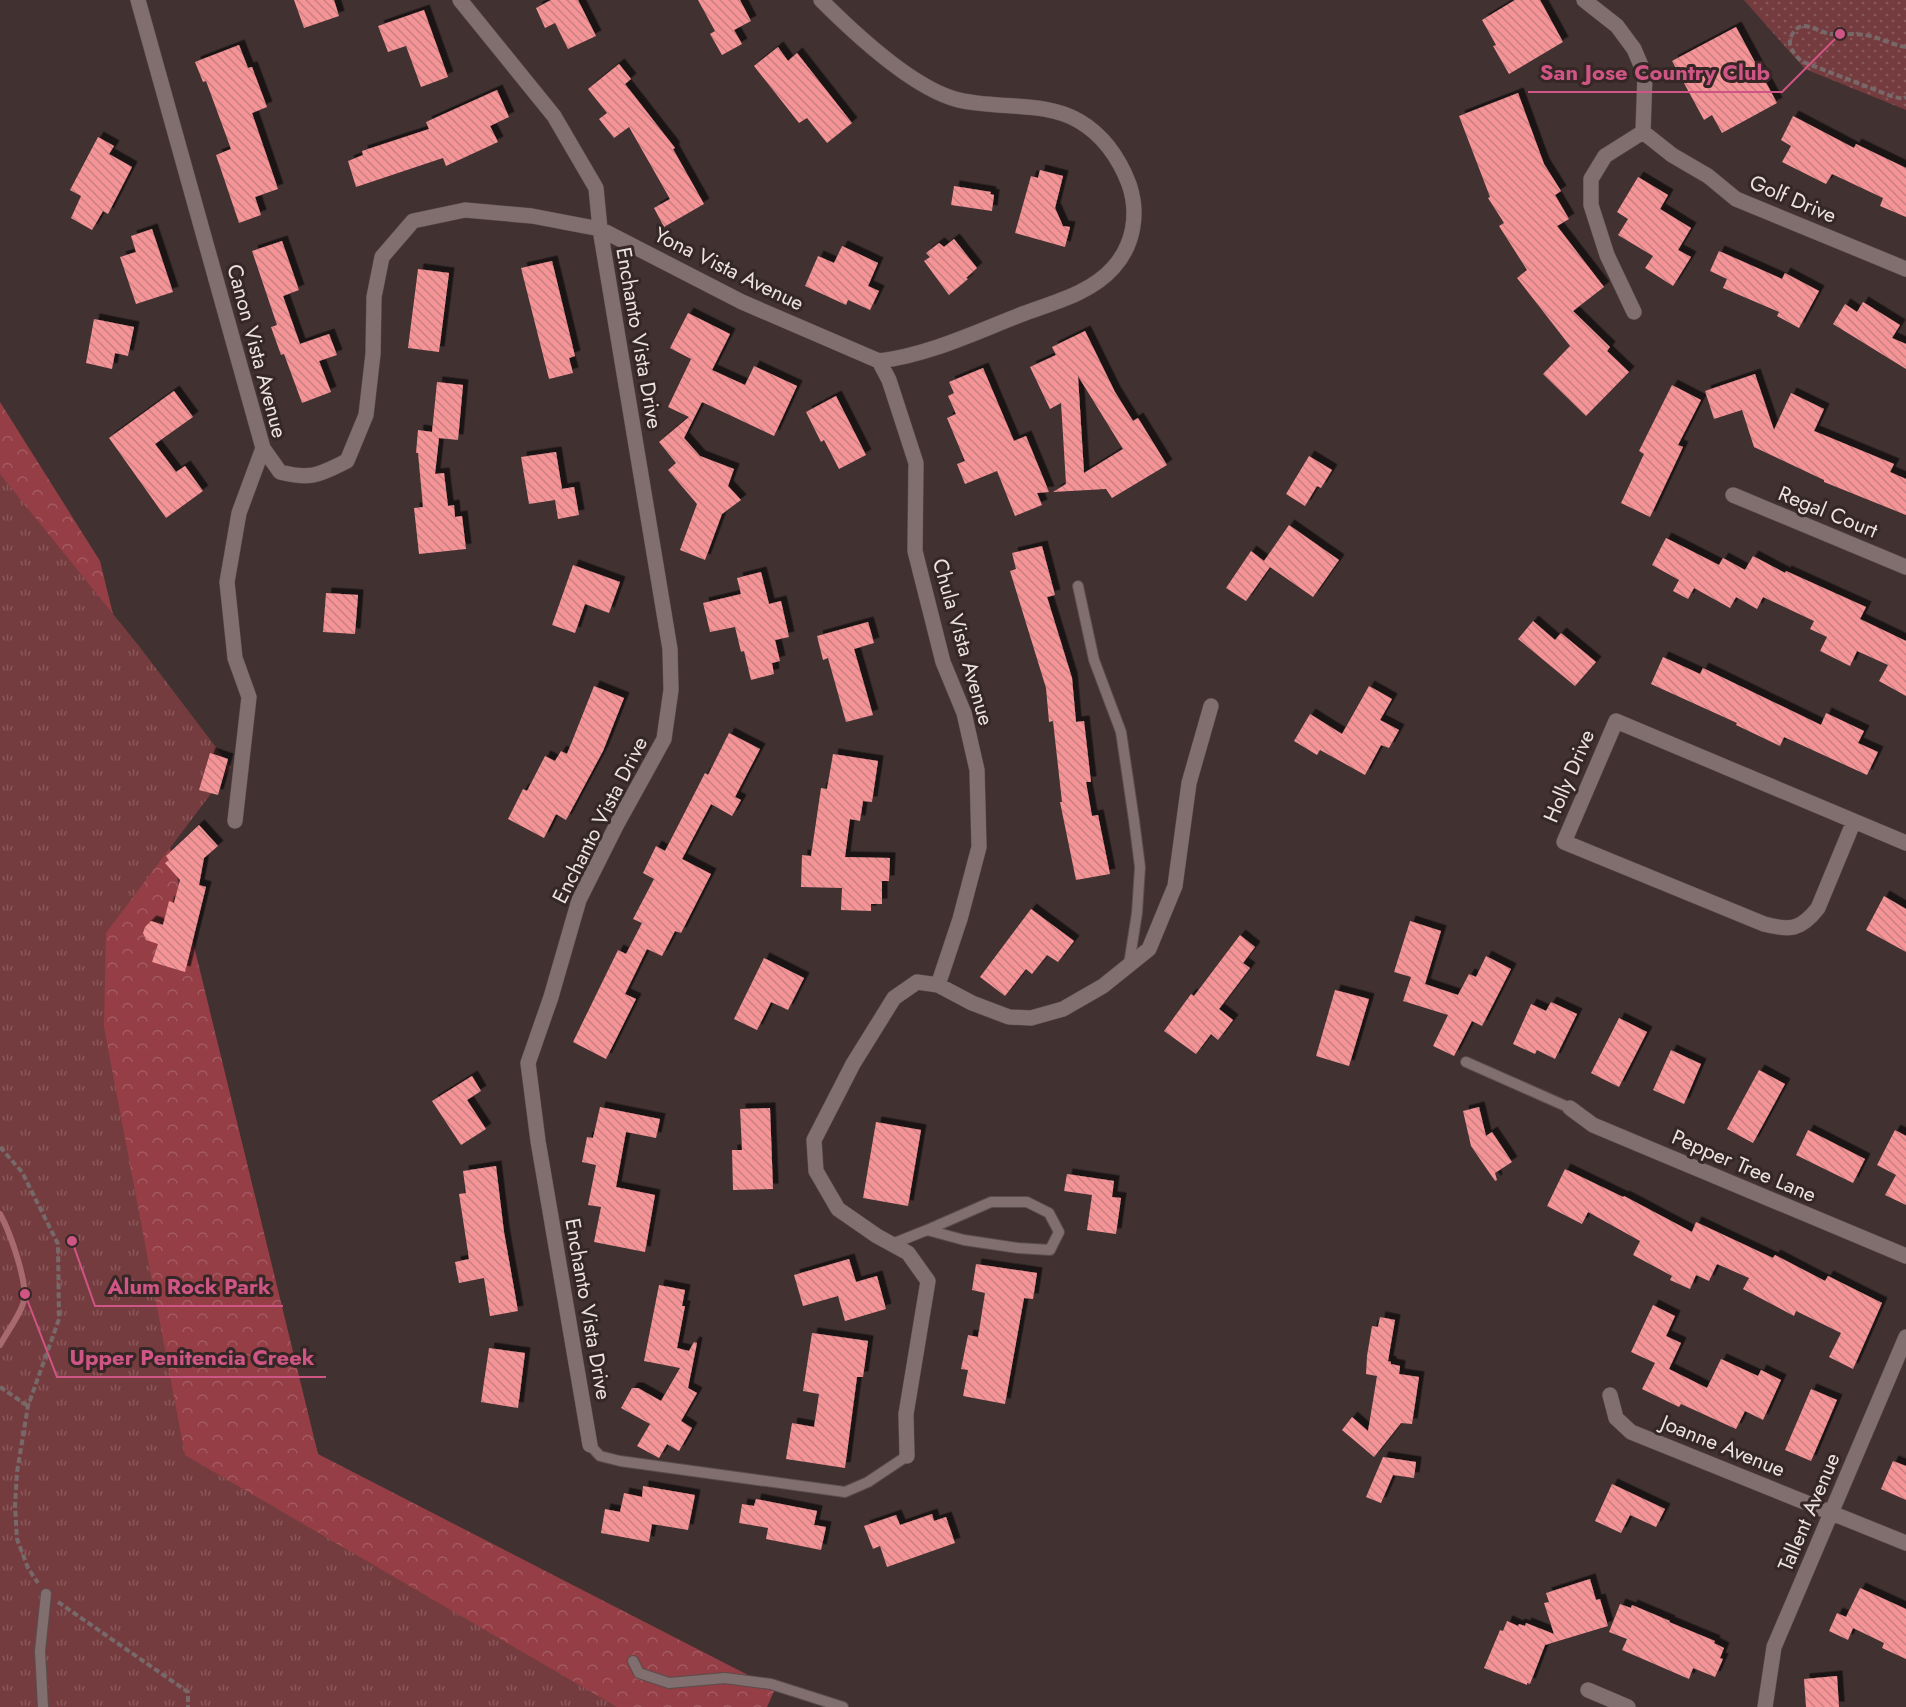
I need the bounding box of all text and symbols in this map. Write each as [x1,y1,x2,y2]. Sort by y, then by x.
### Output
callout: San Jose Country Club [1528,52,1782,92]
text: San Jose Country Club [1540,56,1770,88]
street label: Golf Drive [1745,167,1841,231]
street label: Yona Vista Avenue [649,220,809,318]
street label: Enchanto Vista Drive [608,245,670,431]
street label: Canon Vista Avenue [219,261,295,441]
street label: Regal Court [1774,478,1882,546]
street label: Chula Vista Avenue [925,555,1001,729]
street label: Holly Drive [1536,725,1602,827]
street label: Enchanto Vista Drive [545,731,655,909]
street label: Pepper Tree Lane [1667,1122,1821,1210]
street label: Enchanto Vista Drive [557,1216,619,1402]
callout: Alum Rock Park [95,1266,283,1306]
text: Alum Rock Park [106,1270,271,1302]
callout: Upper Penitencia Creek [57,1337,326,1377]
text: Upper Penitencia Creek [70,1341,315,1373]
street label: Joanne Avenue [1654,1406,1790,1485]
street label: Tallent Avenue [1771,1448,1847,1576]

